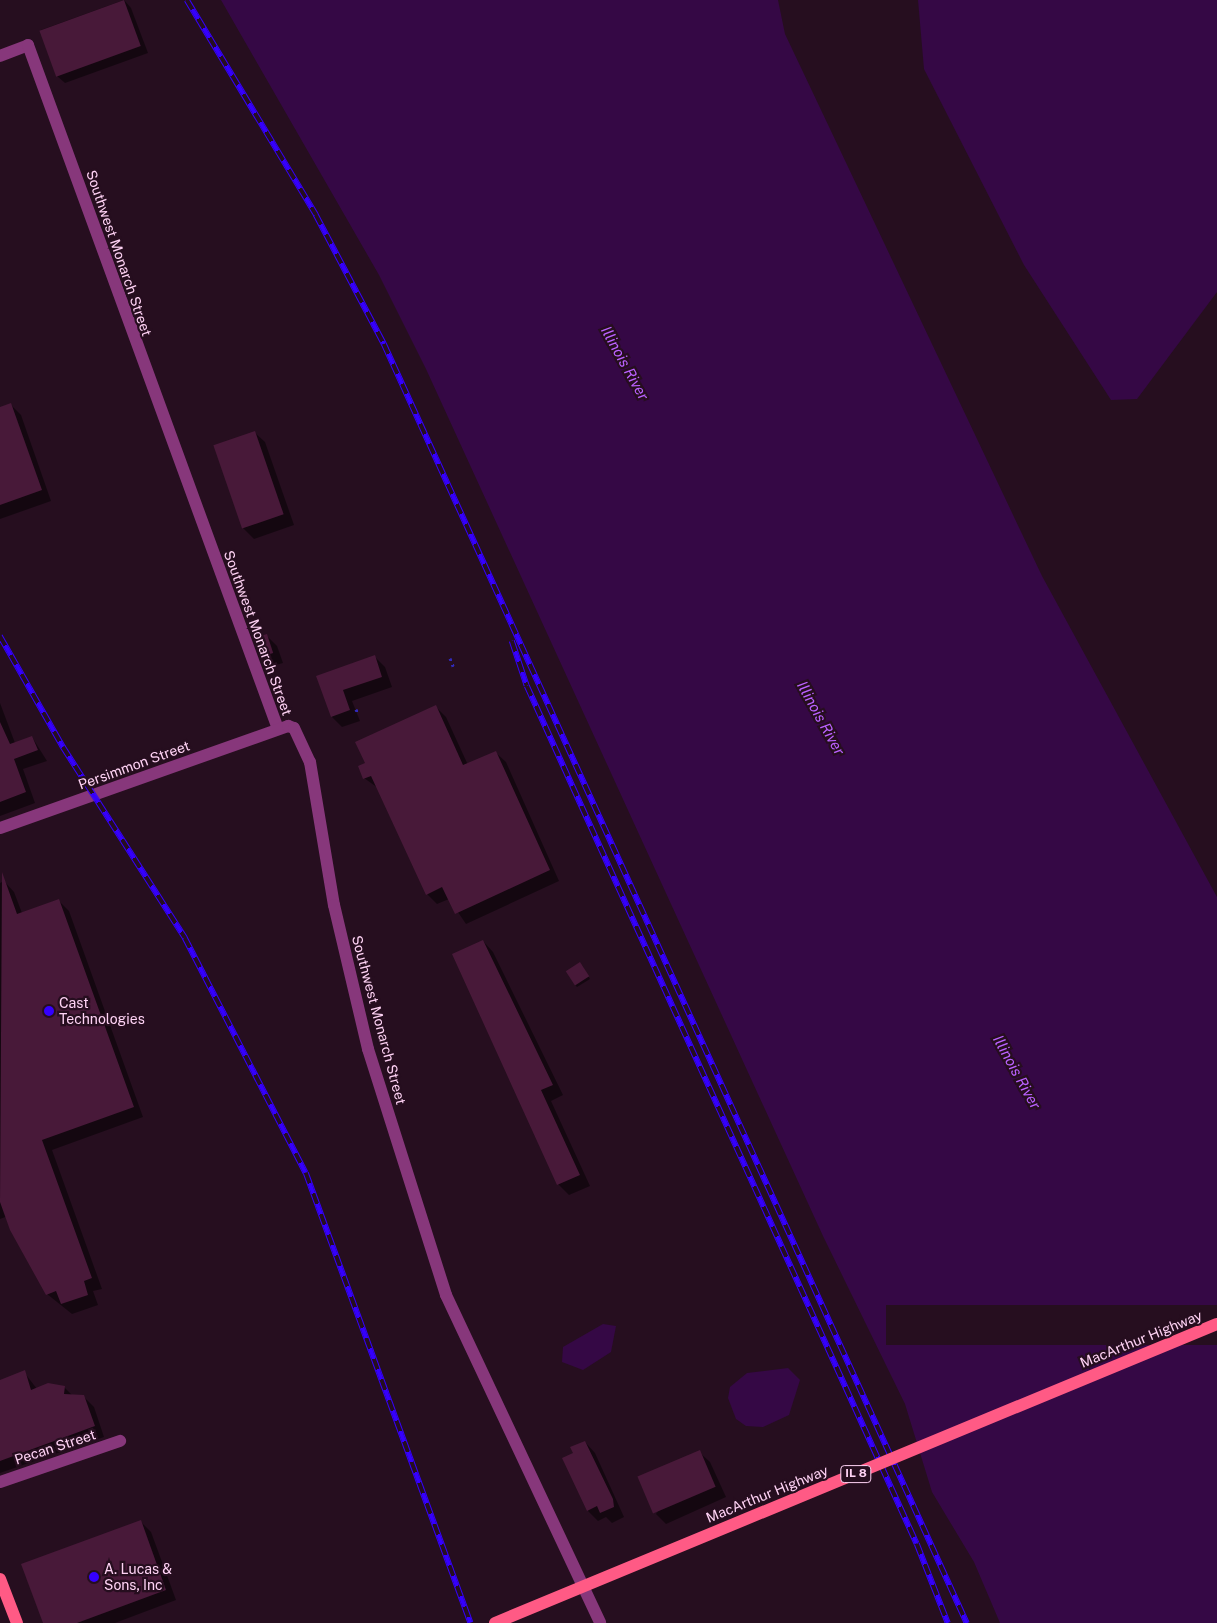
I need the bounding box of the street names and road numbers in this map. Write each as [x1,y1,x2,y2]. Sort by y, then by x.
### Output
street label: Southwest Monarch Street [83,168,155,338]
street label: Southwest Monarch Street [220,548,296,718]
street label: Persimmon Street [76,737,192,793]
street label: Southwest Monarch Street [348,934,410,1106]
street label: MacArthur Highway [1078,1307,1204,1371]
street label: Pecan Street [12,1426,98,1468]
street label: MacArthur Highway [704,1462,830,1526]
road number: IL 8 [840,1465,872,1484]

